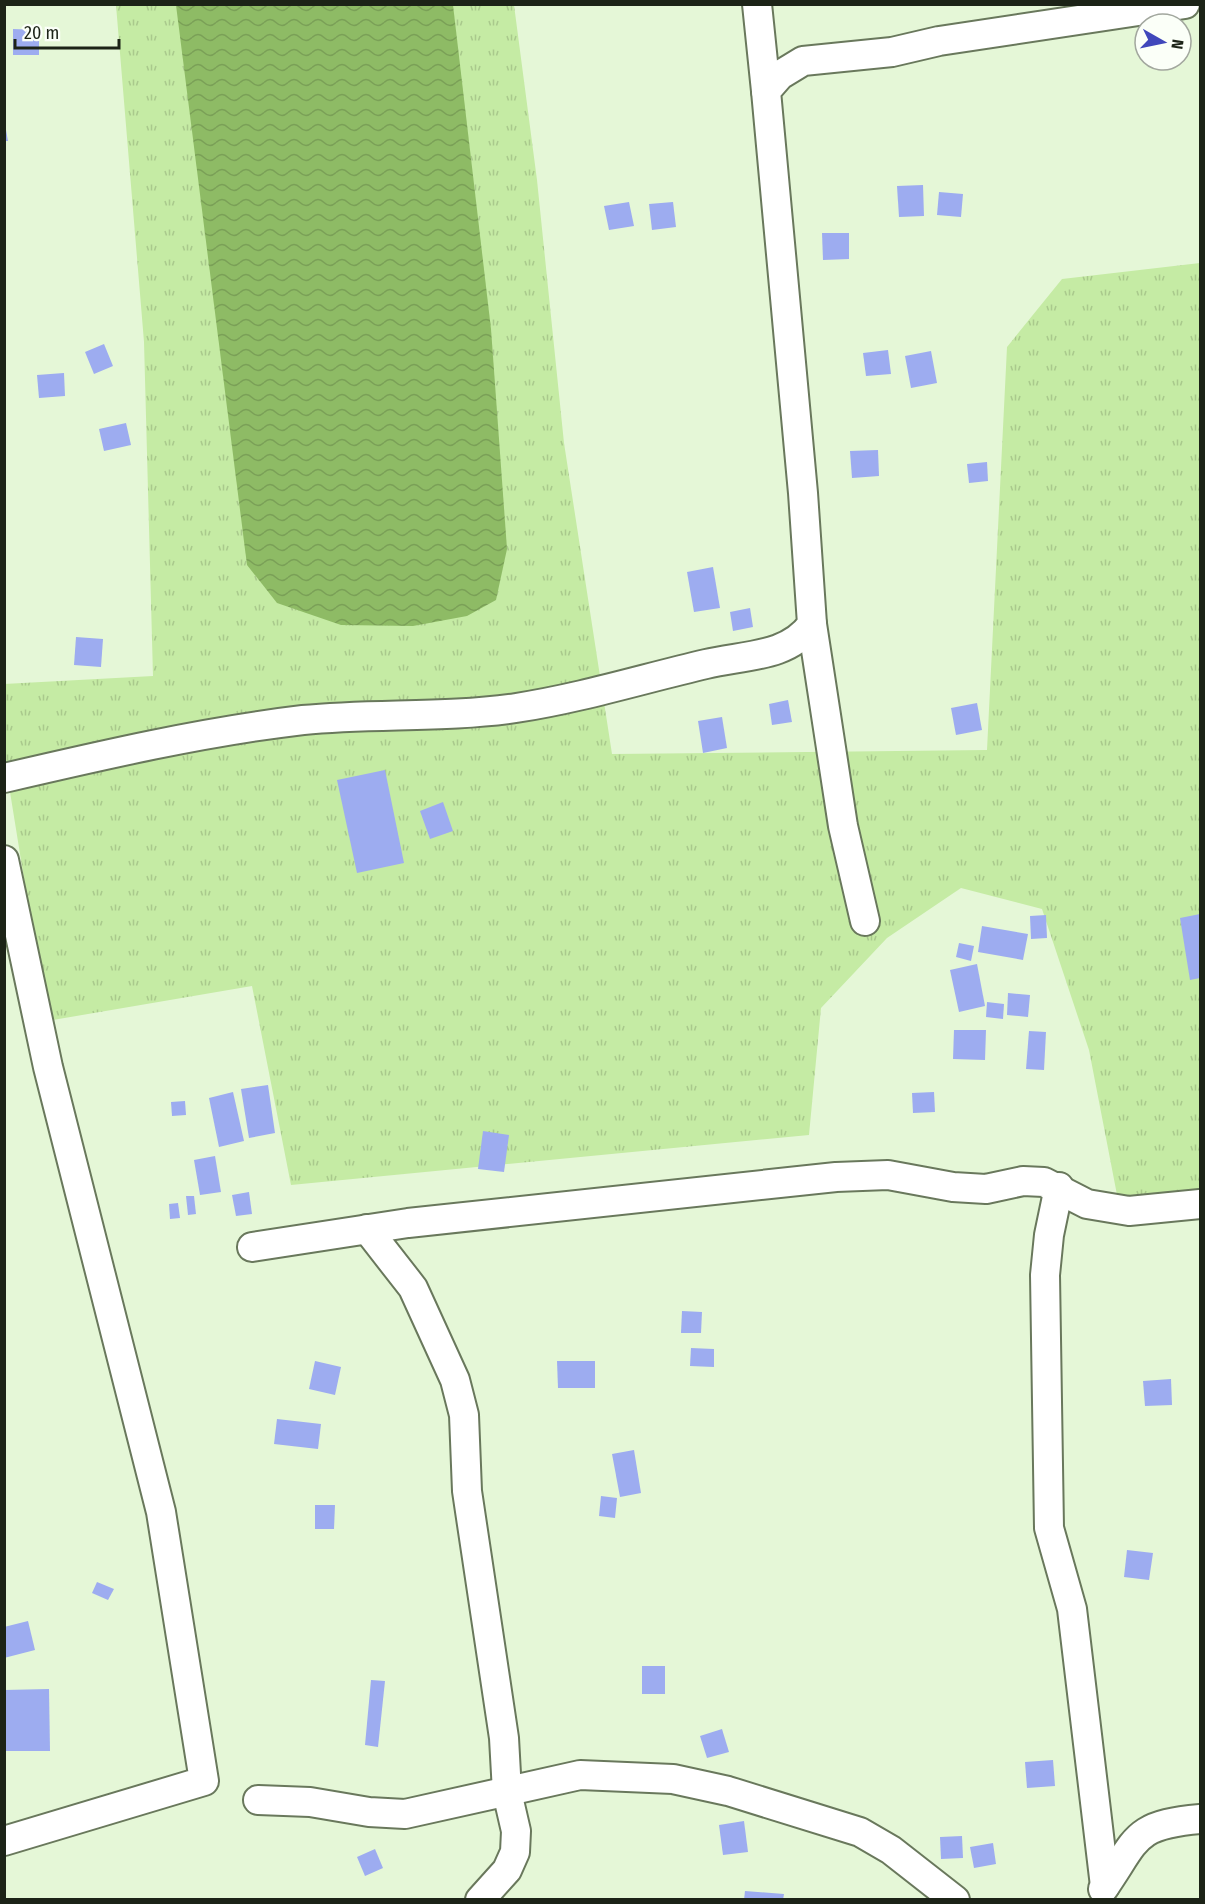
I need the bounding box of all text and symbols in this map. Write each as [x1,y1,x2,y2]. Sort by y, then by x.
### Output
scale bar [15,12,118,50]
north arrow [1133,12,1193,72]
text: 20 m [24,22,59,44]
text: N [1167,38,1187,50]

